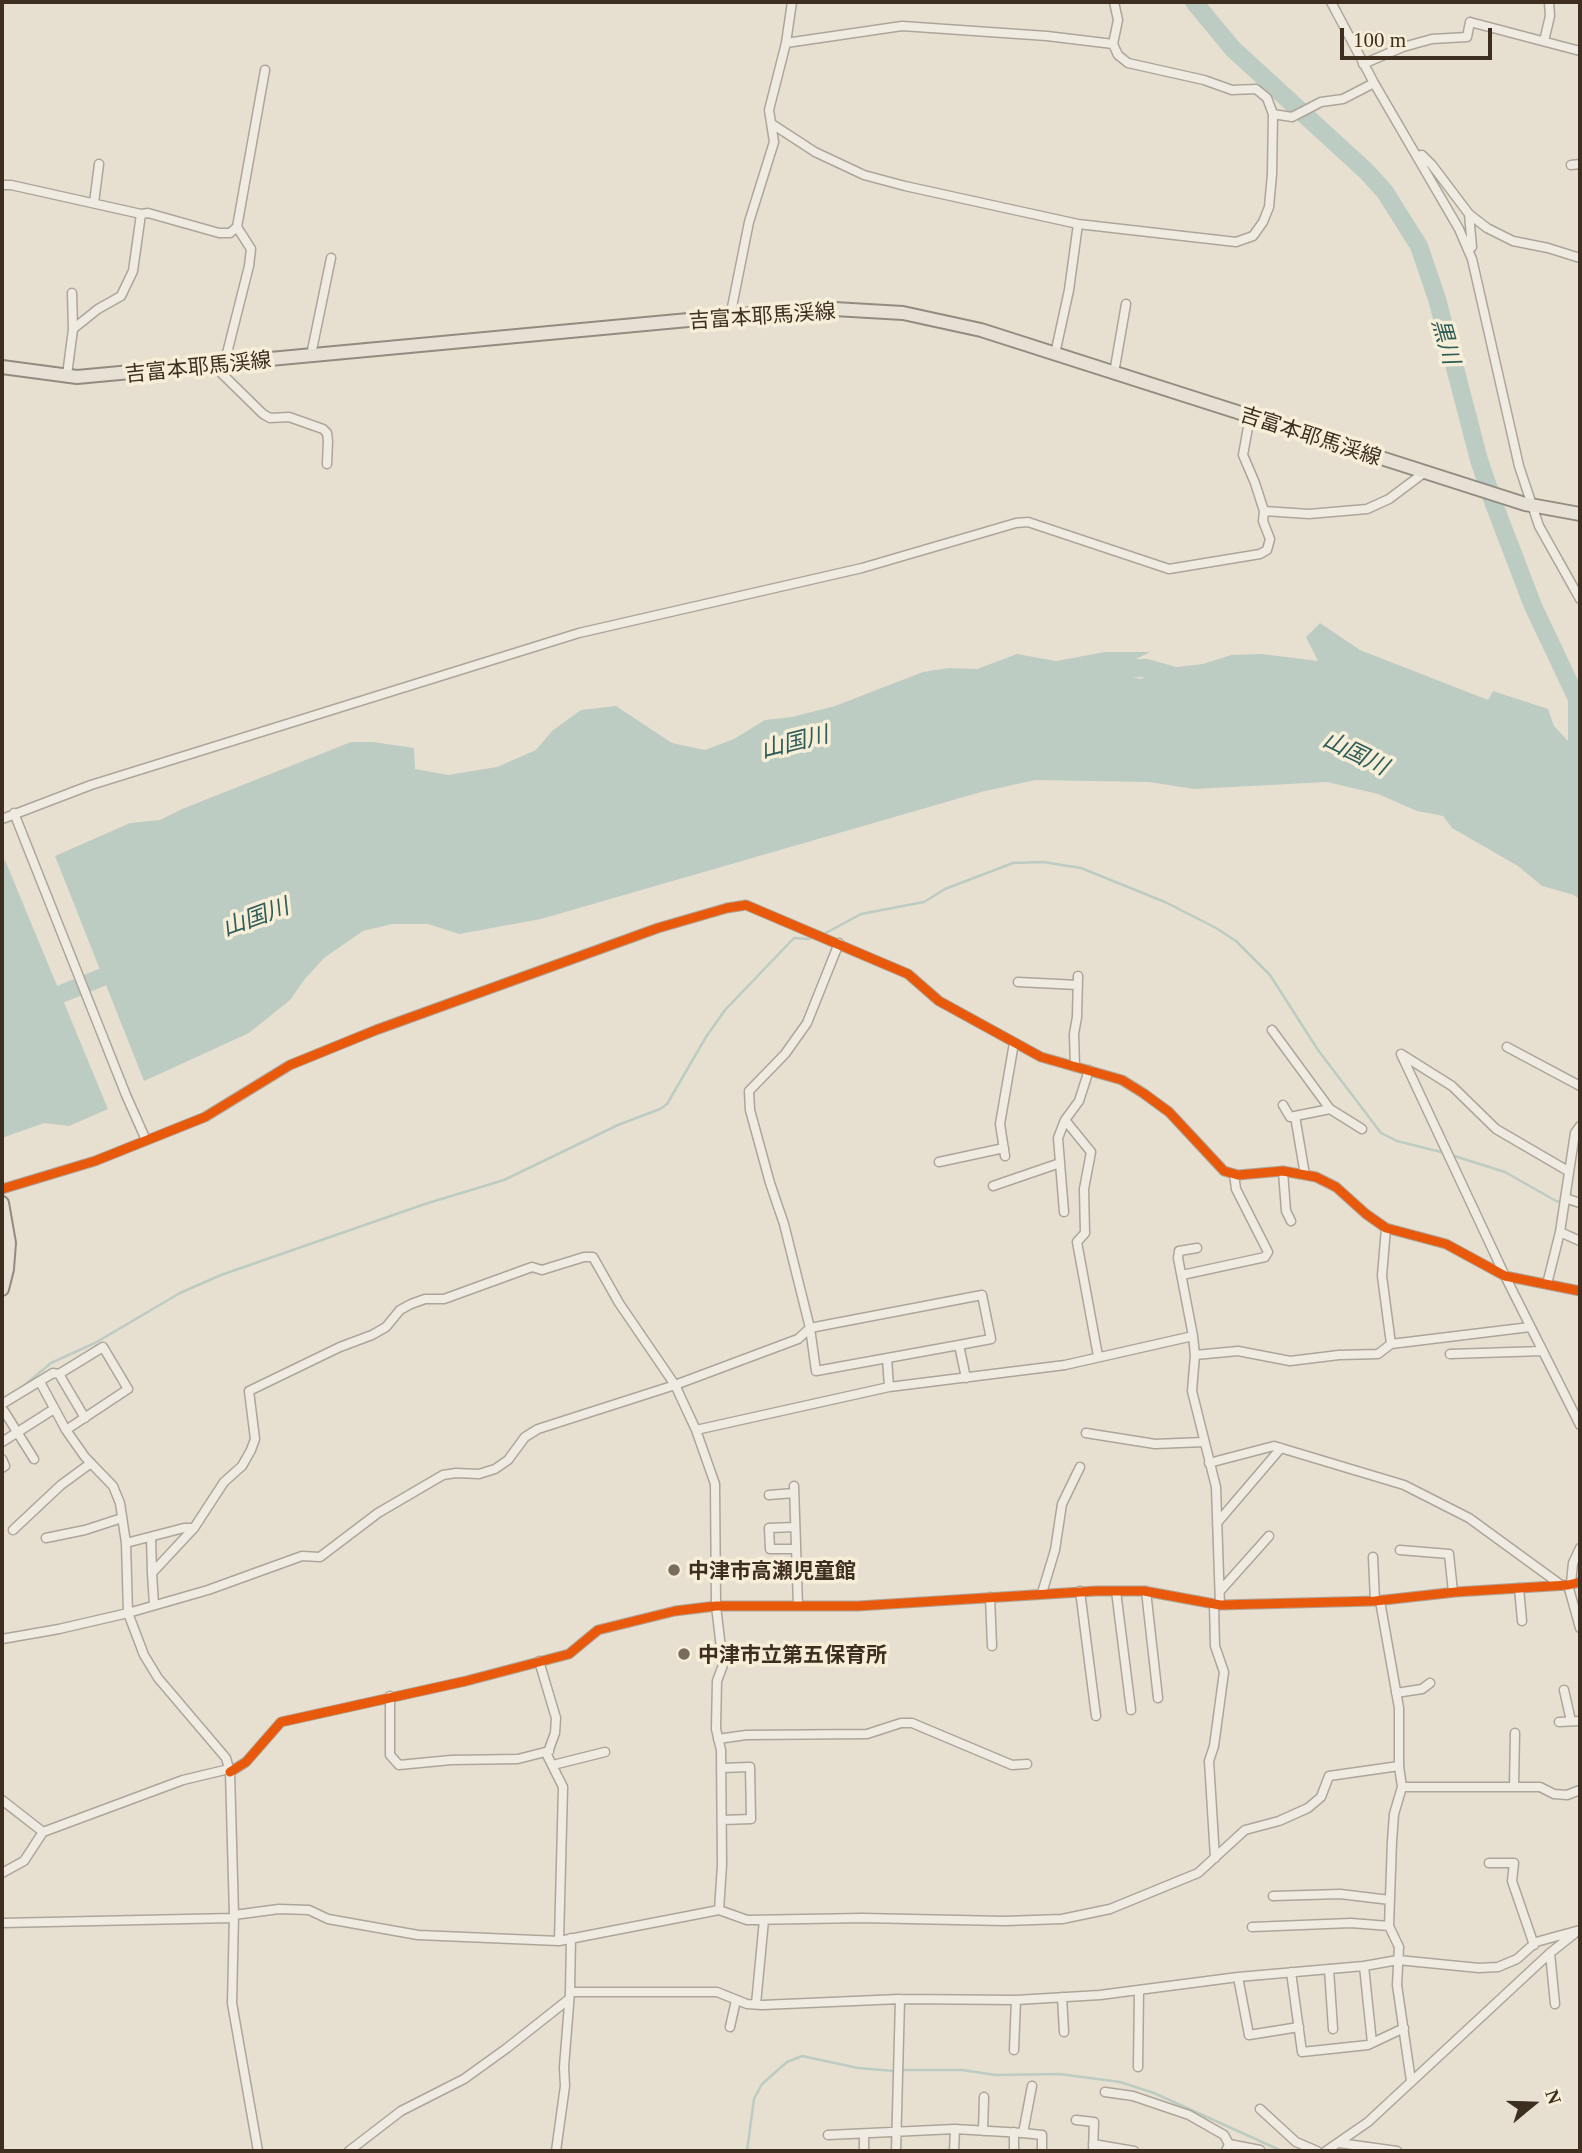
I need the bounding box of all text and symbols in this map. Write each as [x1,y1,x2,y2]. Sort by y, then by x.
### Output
scale bar [1344,14,1496,58]
text: 100 m [1353,28,1406,52]
street label: 吉富本耶馬渓線 [688,297,836,333]
water label: 黒川 [1427,315,1467,367]
street label: 吉富本耶馬渓線 [124,346,272,386]
street label: 吉富本耶馬渓線 [1237,400,1385,470]
water label: 山国川 [757,719,831,763]
water label: 山国川 [1319,724,1393,780]
water label: 山国川 [218,891,292,941]
place label: 中津市高瀬児童館 [688,1557,856,1583]
marker: 中津市高瀬児童館 [666,1562,682,1578]
place label: 中津市立第五保育所 [698,1641,887,1667]
marker: 中津市立第五保育所 [676,1646,692,1662]
north arrow [1498,2069,1568,2139]
text: N [1541,2087,1565,2107]

